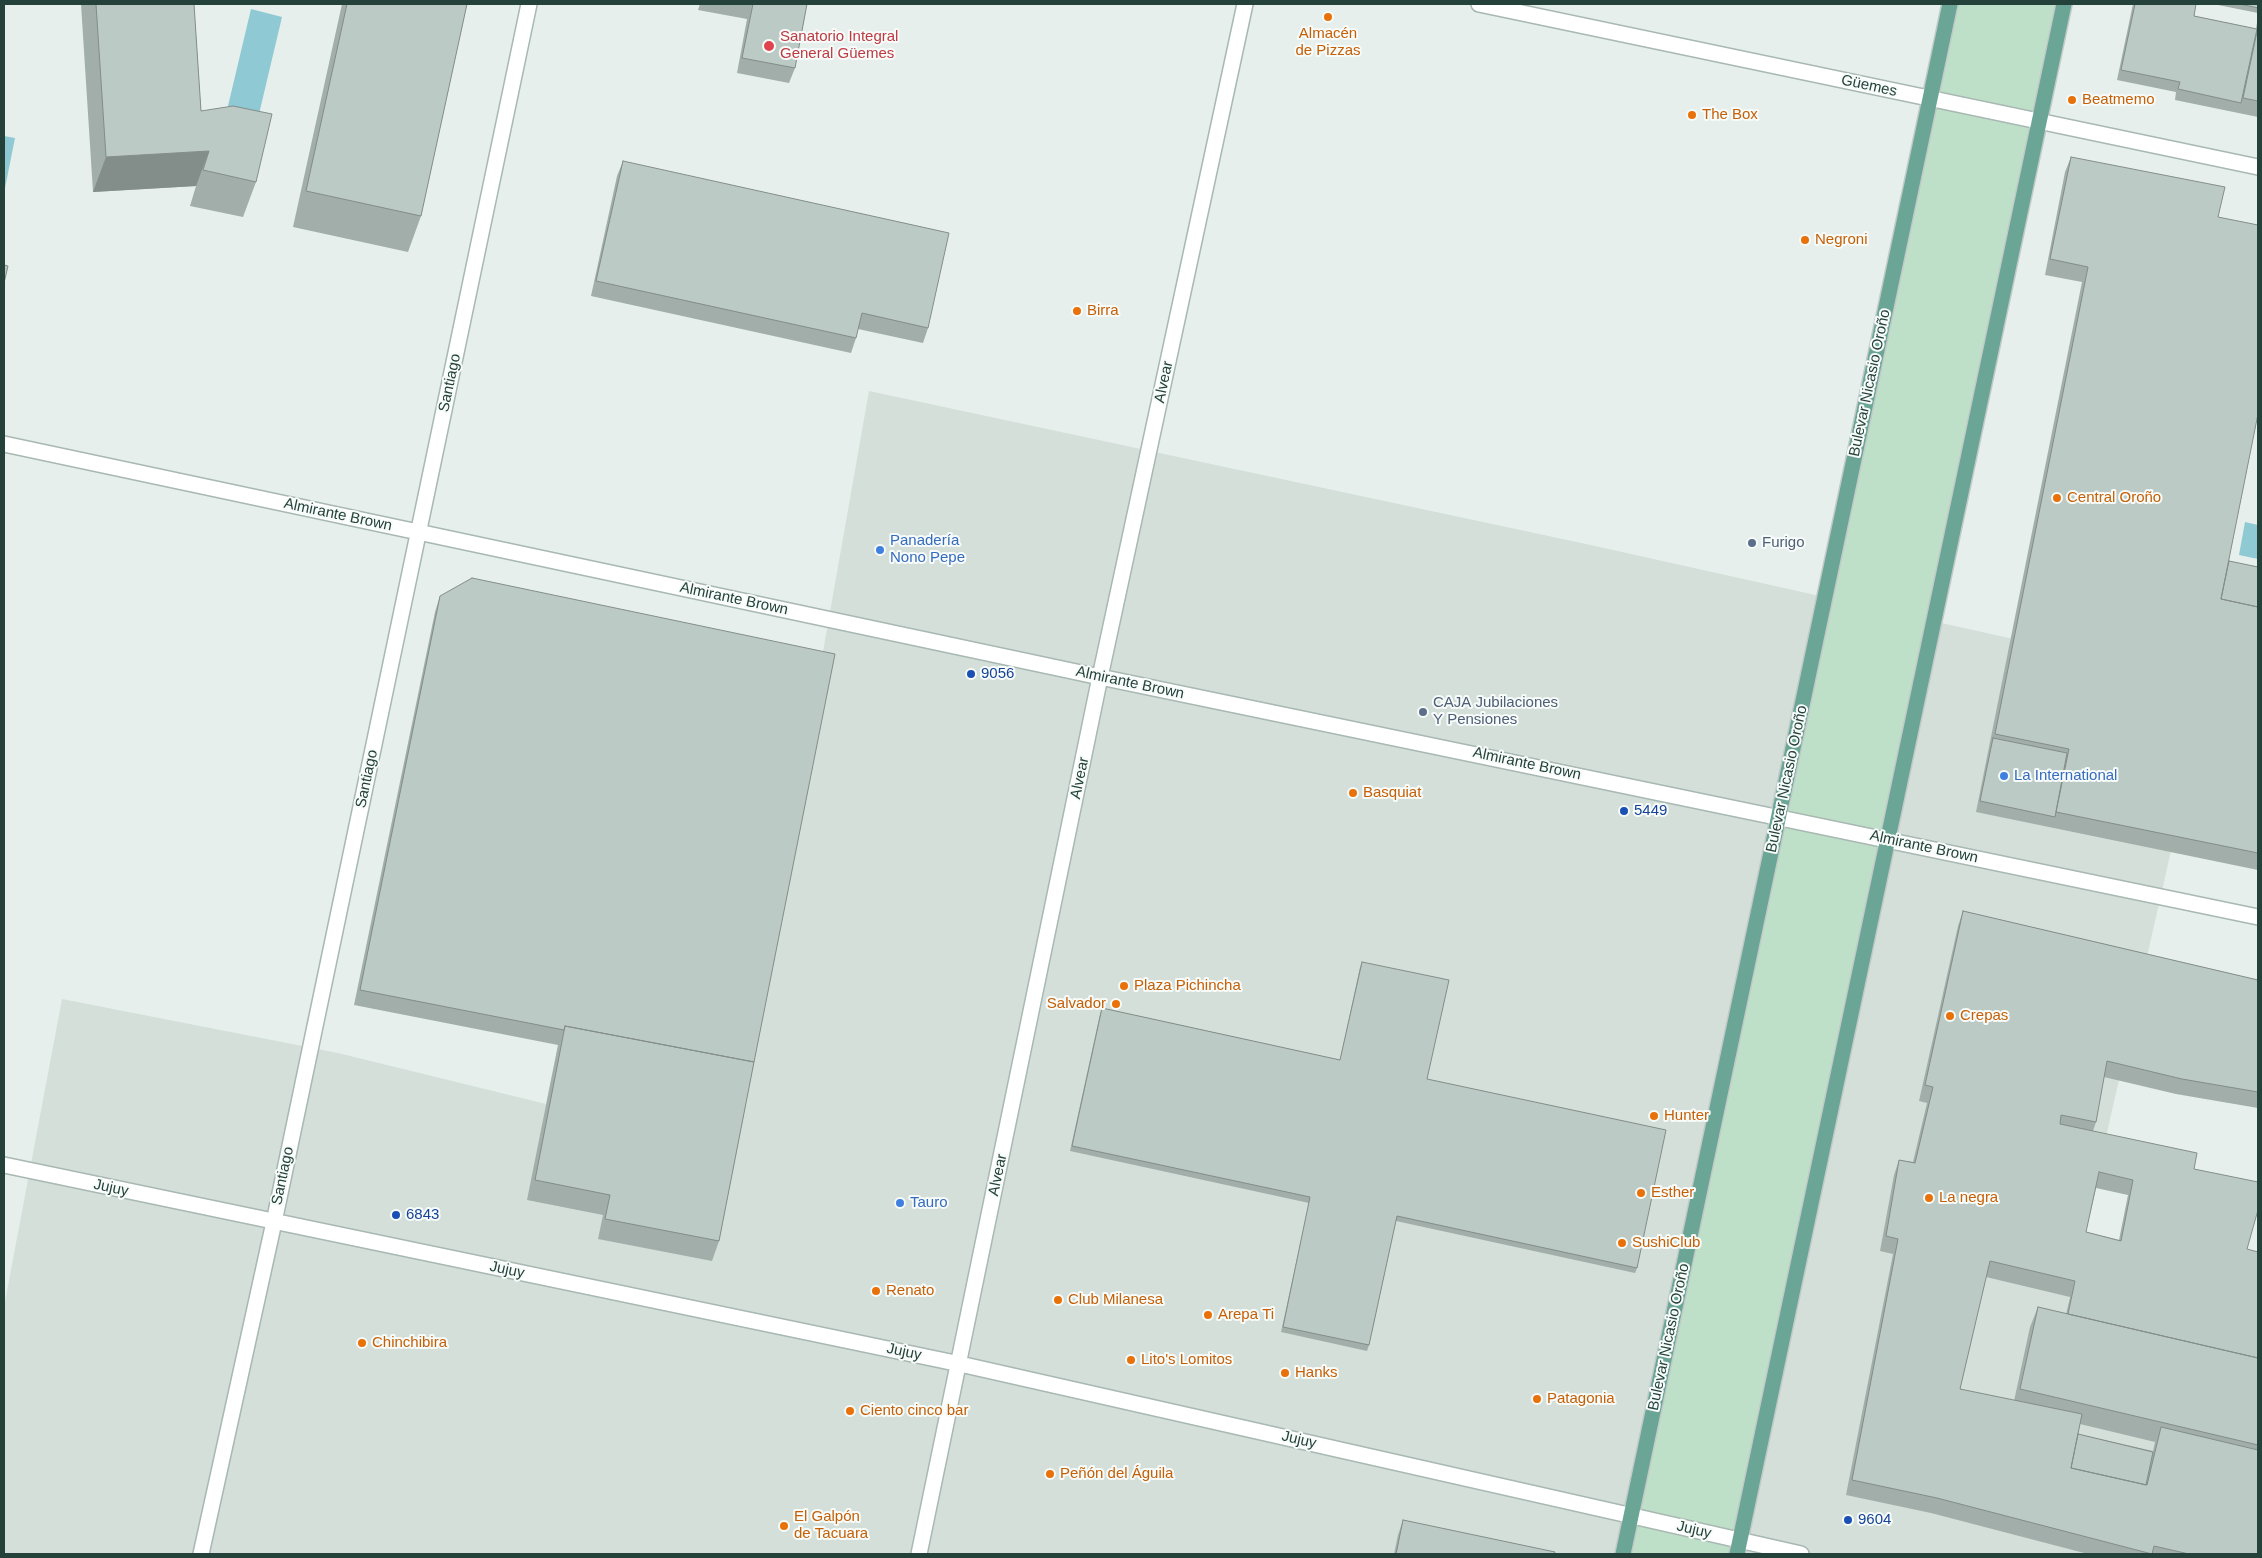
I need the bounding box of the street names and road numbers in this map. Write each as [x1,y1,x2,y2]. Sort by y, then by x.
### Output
street label: Güemes [1839,71,1899,101]
street label: Bulevar Nicasio Oroño [1846,308,1894,458]
street label: Santiago [435,352,465,414]
street label: Alvear [1151,359,1177,405]
street label: Almirante Brown [282,495,394,535]
street label: Almirante Brown [678,579,790,619]
street label: Almirante Brown [1074,663,1186,703]
street label: Bulevar Nicasio Oroño [1763,704,1811,854]
street label: Almirante Brown [1471,744,1583,784]
street label: Santiago [352,748,382,810]
street label: Alvear [1067,755,1093,801]
street label: Almirante Brown [1868,827,1980,867]
street label: Santiago [268,1145,298,1207]
street label: Alvear [985,1152,1011,1198]
street label: Jujuy [92,1176,130,1200]
street label: Jujuy [488,1258,526,1282]
street label: Bulevar Nicasio Oroño [1645,1262,1693,1412]
street label: Jujuy [885,1340,923,1364]
street label: Jujuy [1280,1427,1318,1453]
street label: Jujuy [1675,1517,1713,1543]

